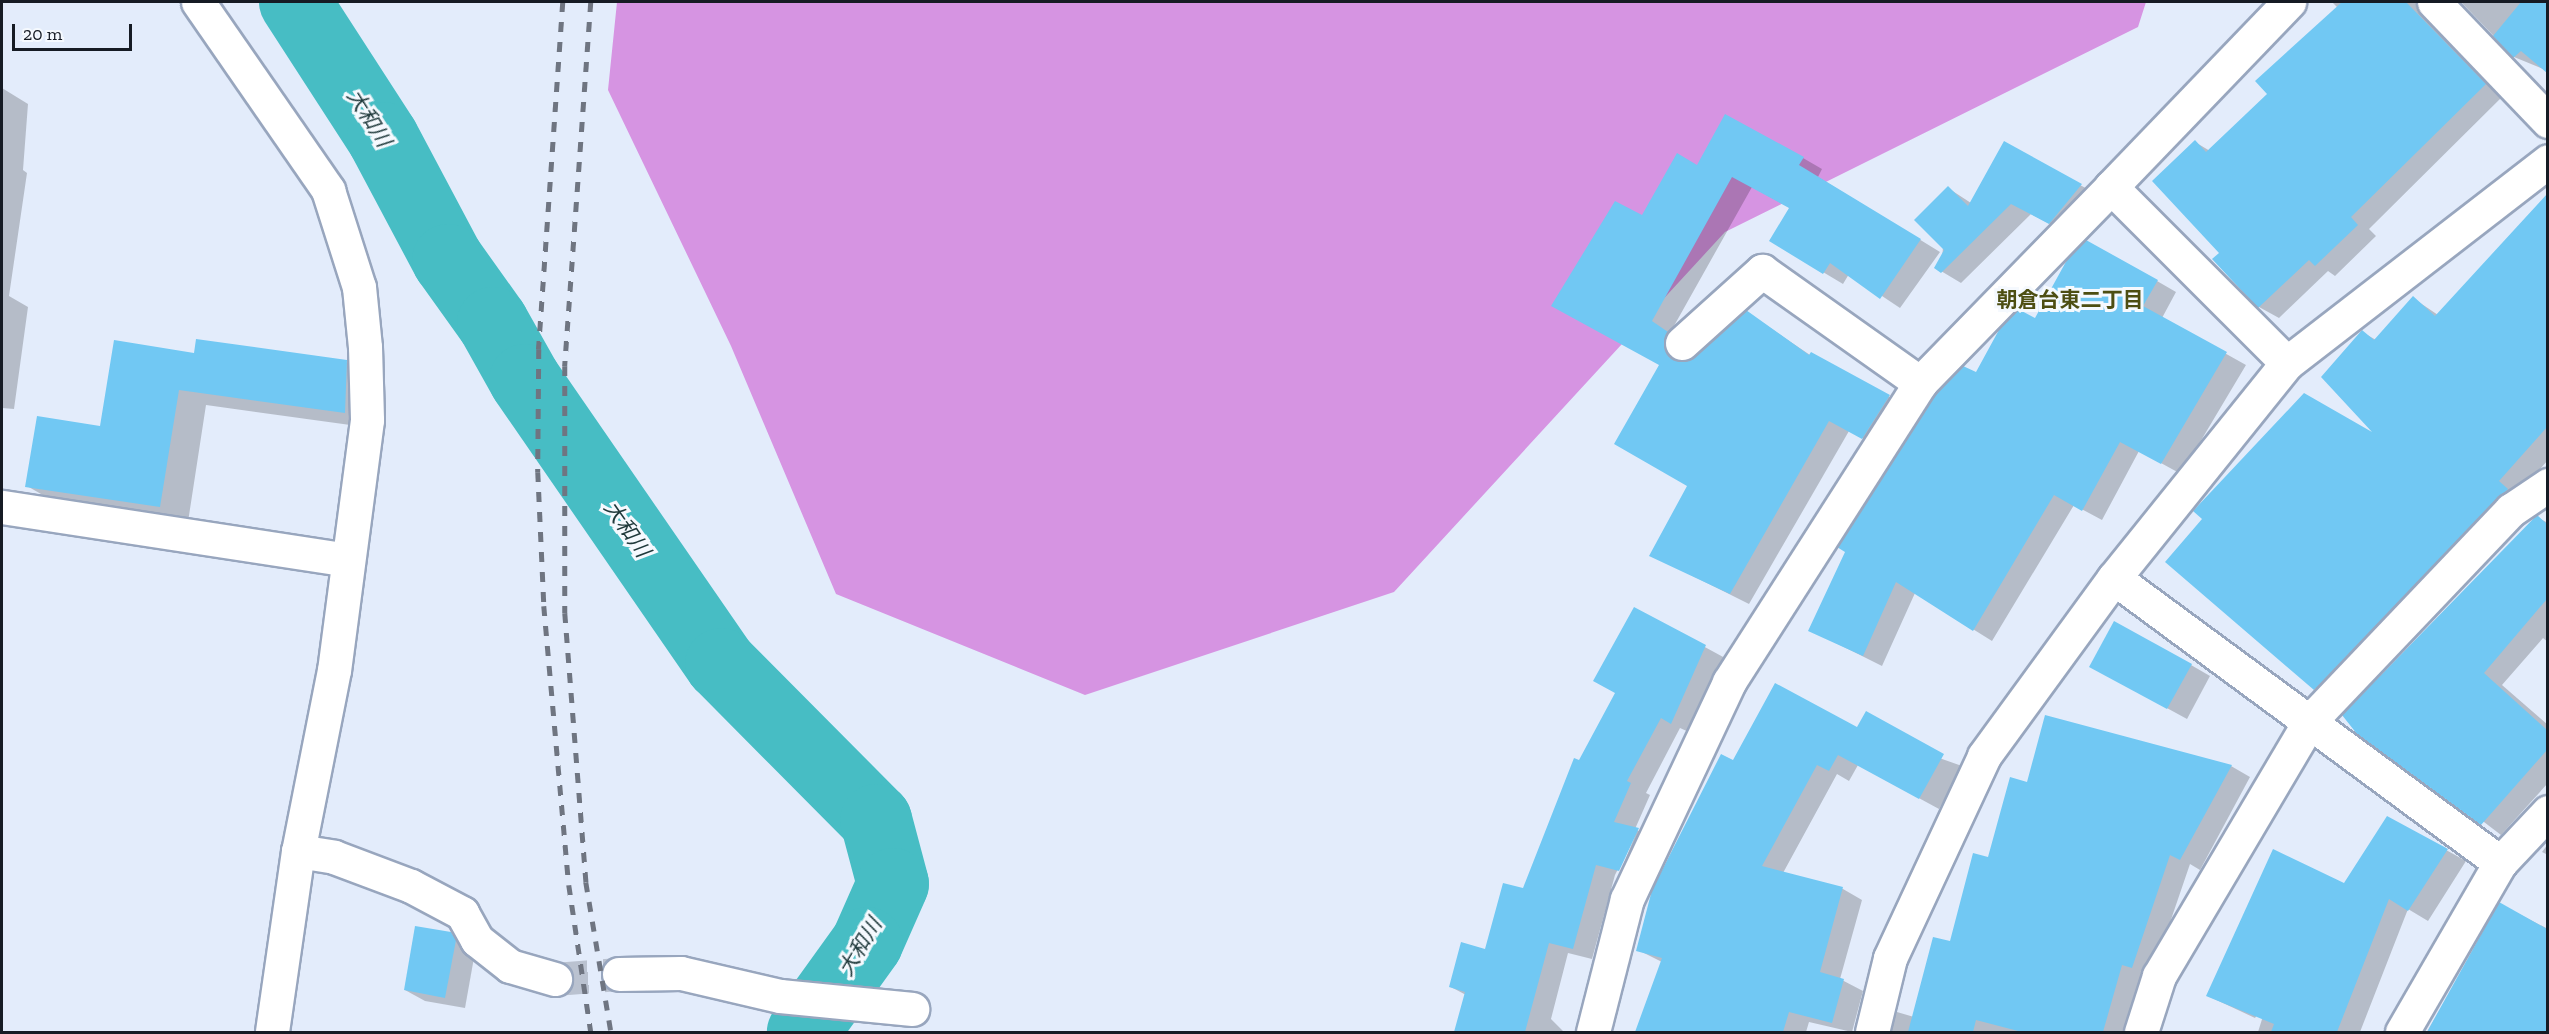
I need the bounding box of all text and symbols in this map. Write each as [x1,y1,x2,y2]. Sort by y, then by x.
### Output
scale bar [15,12,135,50]
text: 20 m [23,23,62,45]
water label: 大和川 [342,85,396,151]
district label: 朝倉台東二丁目 [1997,287,2143,313]
water label: 大和川 [599,496,655,562]
water label: 大和川 [833,914,887,980]

